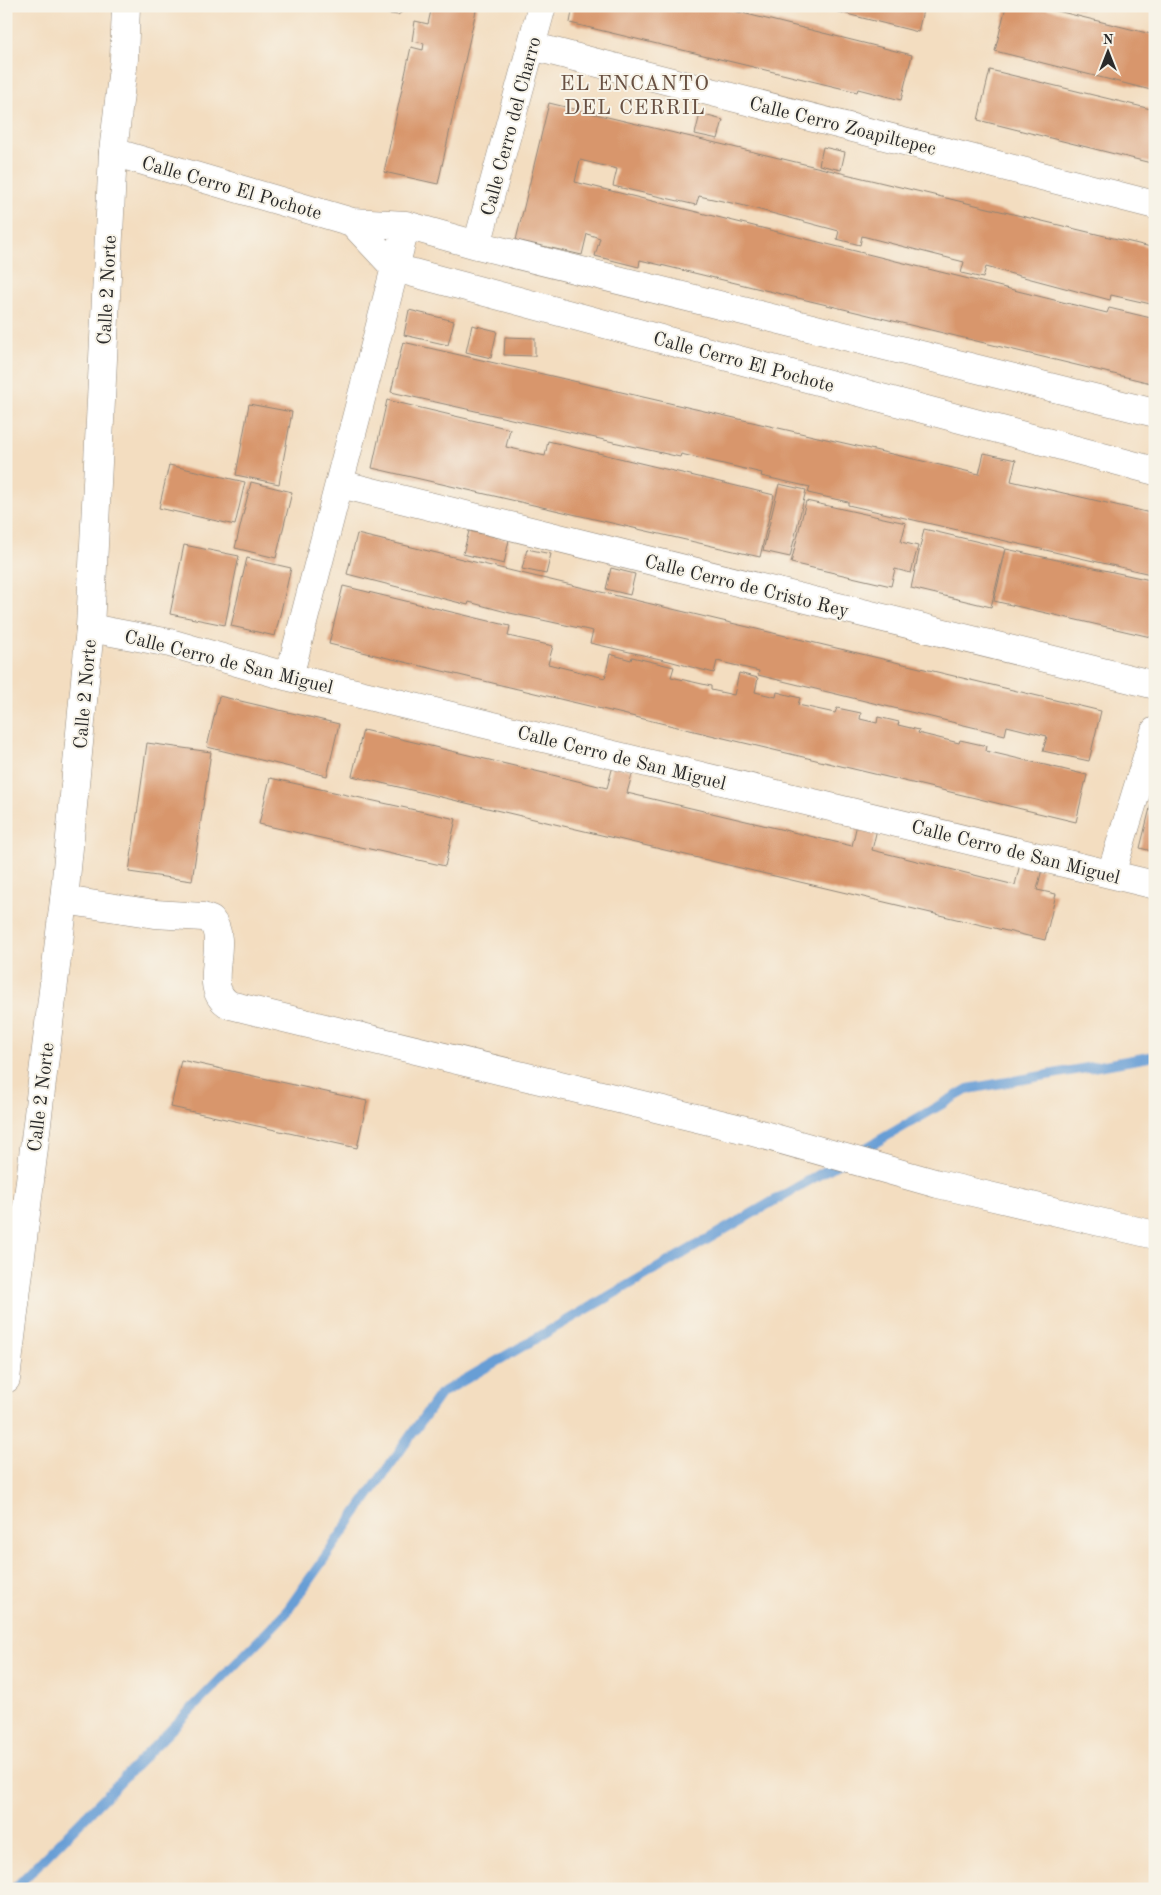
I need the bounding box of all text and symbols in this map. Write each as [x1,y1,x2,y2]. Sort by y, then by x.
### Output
north arrow [1084,28,1134,78]
text: N [1103,33,1114,47]
street label: Calle Cerro del Charro [479,35,546,218]
district label: EL ENCANTO DEL CERRIL [560,74,710,119]
street label: Calle Cerro Zoapiltepec [747,95,938,160]
street label: Calle Cerro El Pochote [139,155,324,224]
street label: Calle 2 Norte [96,235,121,346]
street label: Calle Cerro El Pochote [651,330,836,397]
street label: Calle Cerro de Cristo Rey [642,553,851,622]
street label: Calle Cerro de San Miguel [122,628,335,699]
street label: Calle 2 Norte [72,639,101,750]
street label: Calle Cerro de San Miguel [515,724,728,795]
street label: Calle Cerro de San Miguel [909,818,1122,889]
street label: Calle 2 Norte [26,1042,59,1153]

